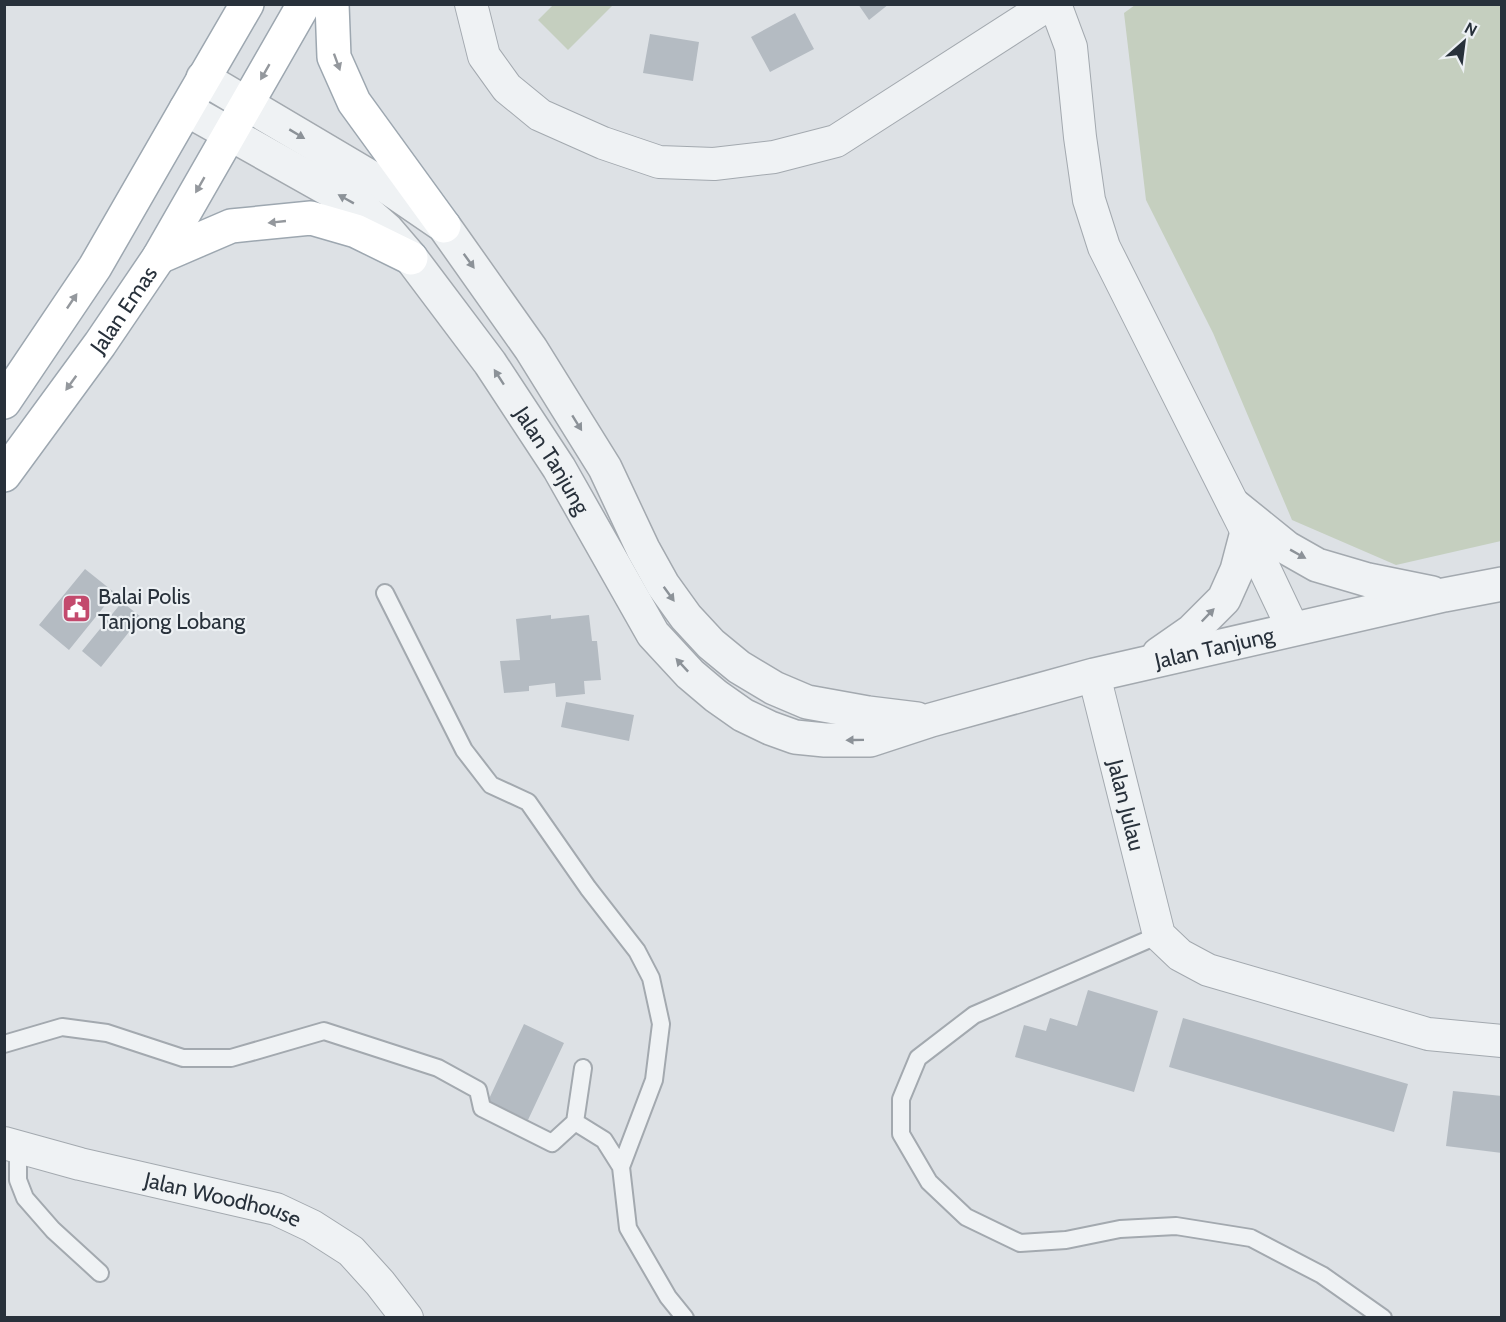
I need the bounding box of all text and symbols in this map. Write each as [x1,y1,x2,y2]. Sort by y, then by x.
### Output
north arrow [1434,12,1494,72]
text: N [1461,18,1480,40]
one-way arrow [333,53,343,71]
one-way arrow [260,64,270,81]
one-way arrow [289,128,305,139]
one-way arrow [195,177,206,193]
one-way arrow [338,194,354,205]
one-way arrow [267,217,286,227]
one-way arrow [463,252,475,268]
street label: Jalan Emas [84,261,163,360]
one-way arrow [67,293,78,309]
one-way arrow [494,369,505,386]
one-way arrow [66,376,78,391]
street label: Jalan Tanjung [508,400,596,520]
one-way arrow [571,415,582,431]
one-way arrow [1290,549,1307,559]
place label: Balai Polis Tanjong Lobang [98,583,246,635]
one-way arrow [663,587,675,602]
public building icon: Balai Polis Tanjong Lobang [61,593,93,625]
one-way arrow [1201,607,1215,622]
street label: Jalan Tanjung [1151,621,1278,674]
one-way arrow [675,658,689,673]
one-way arrow [845,735,864,745]
street label: Jalan Julau [1102,756,1151,853]
street label: Jalan Woodhouse [141,1165,306,1233]

